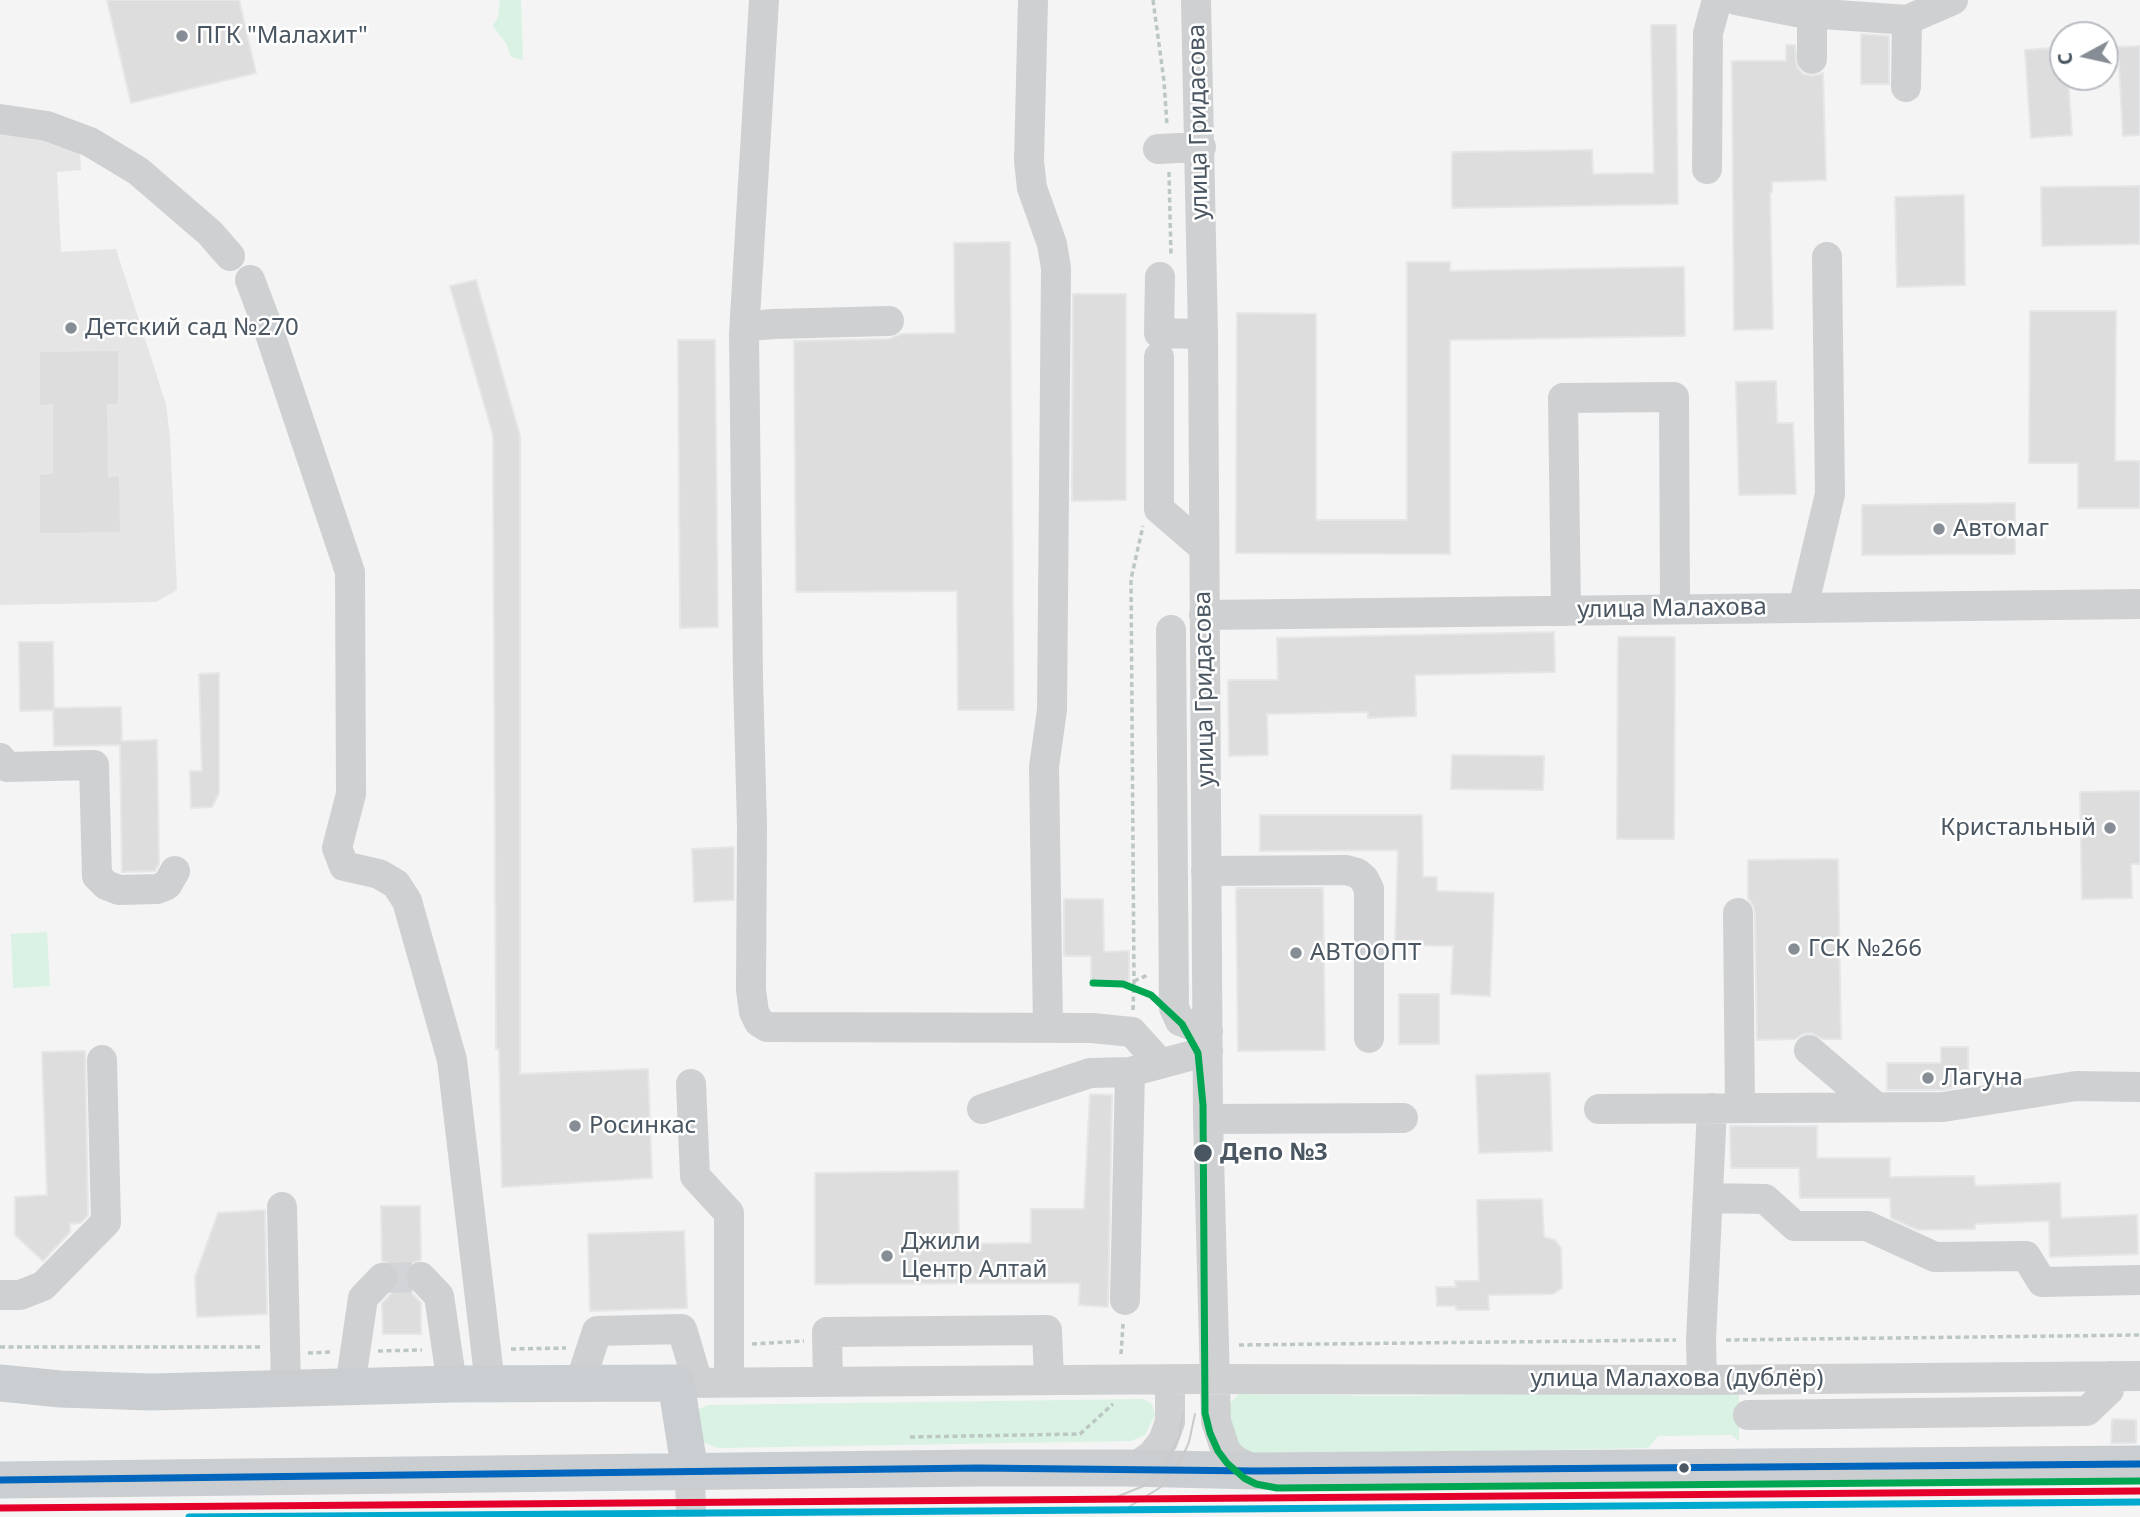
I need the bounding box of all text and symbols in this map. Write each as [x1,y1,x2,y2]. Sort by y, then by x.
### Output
north arrow [2049,21,2119,91]
place label: ПГК "Малахит" [196,22,368,50]
street label: улица Гридасова [1183,24,1215,220]
marker: ПГК "Малахит" [174,28,190,44]
text: С [2051,51,2079,67]
place label: Детский сад №270 [85,314,299,342]
marker: Детский сад №270 [63,320,79,336]
place label: Автомаг [1953,515,2049,543]
marker: Автомаг [1931,521,1947,537]
street label: улица Гридасова [1189,591,1221,787]
street label: улица Малахова [1577,593,1767,625]
place label: Кристальный [1940,814,2096,842]
marker: Кристальный [2102,820,2118,836]
place label: ГСК №266 [1808,935,1922,963]
place label: АВТООПТ [1310,939,1421,967]
marker: ГСК №266 [1786,941,1802,957]
marker: АВТООПТ [1288,945,1304,961]
place label: Лагуна [1942,1064,2023,1092]
marker: Лагуна [1920,1070,1936,1086]
place label: Росинкас [589,1112,696,1140]
marker: Росинкас [567,1118,583,1134]
place label: Депо №3 [1220,1139,1328,1167]
marker: Депо №3 [1192,1142,1214,1164]
place label: Джили Центр Алтай [901,1228,1048,1284]
marker: Джили Центр Алтай [879,1248,895,1264]
street label: улица Малахова (дублёр) [1531,1365,1823,1393]
unlabelled marker [1677,1461,1691,1475]

